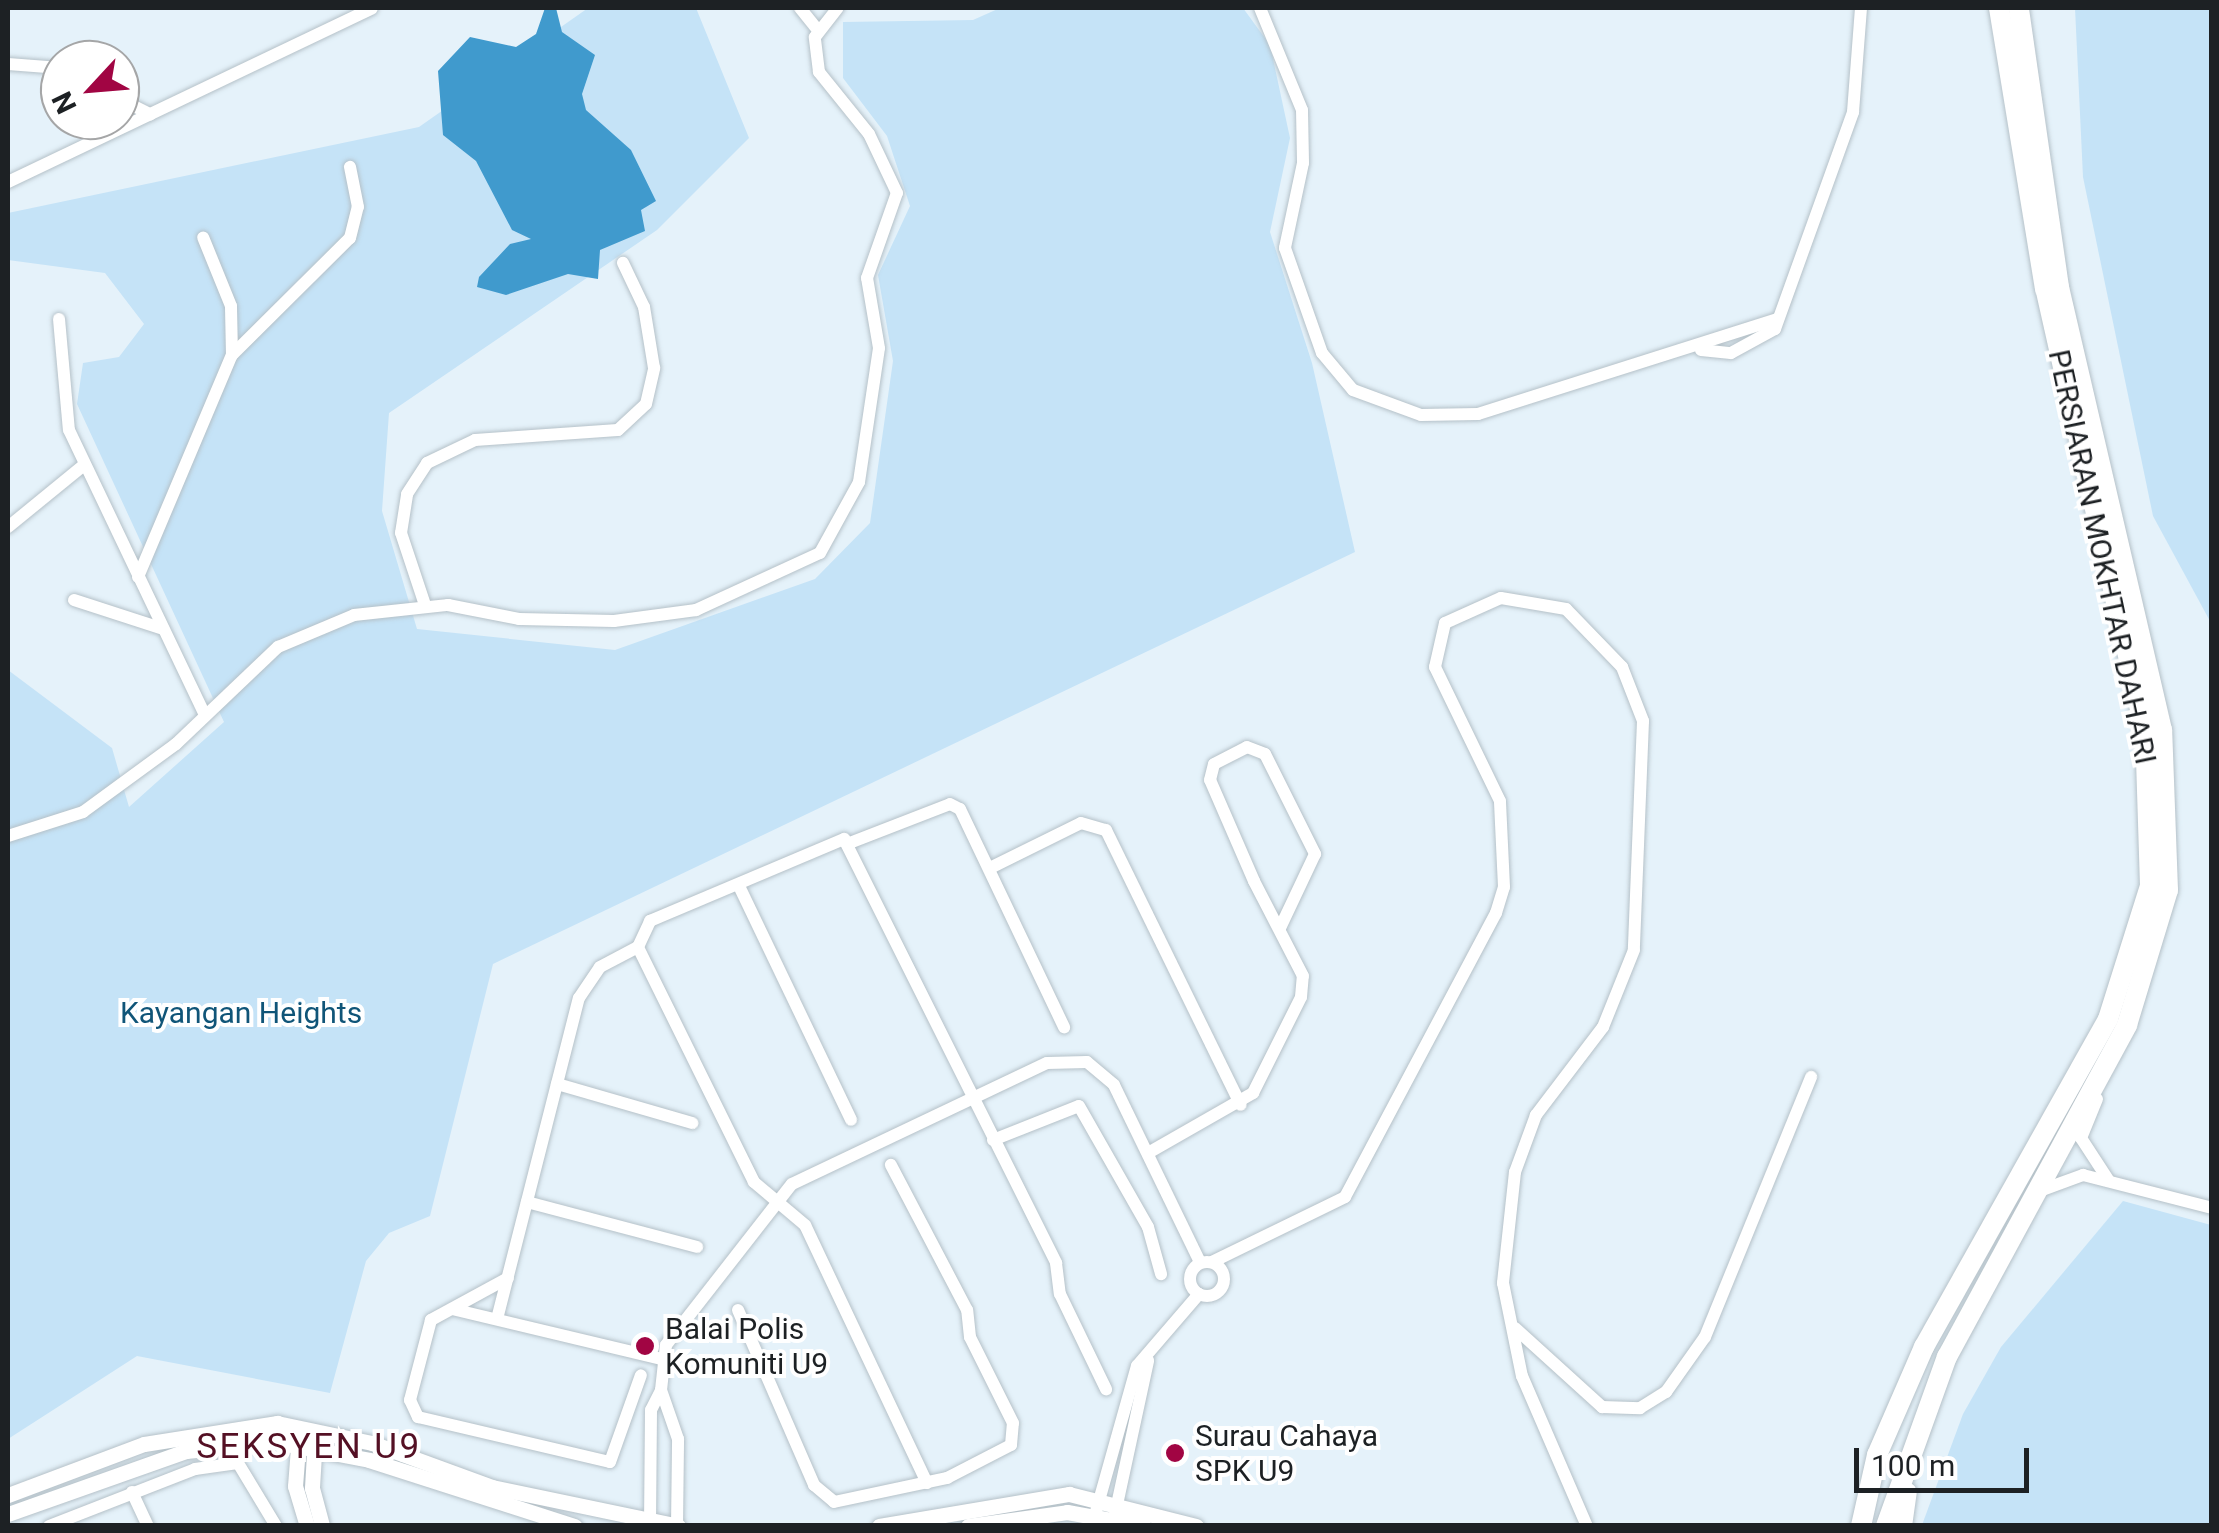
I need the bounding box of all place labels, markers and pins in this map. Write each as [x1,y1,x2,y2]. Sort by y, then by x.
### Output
place label: Balai Polis Komuniti U9 [665,1311,828,1382]
marker: Balai Polis Komuniti U9 [634,1335,656,1357]
place label: Surau Cahaya SPK U9 [1195,1418,1378,1488]
marker: Surau Cahaya SPK U9 [1164,1442,1186,1464]

